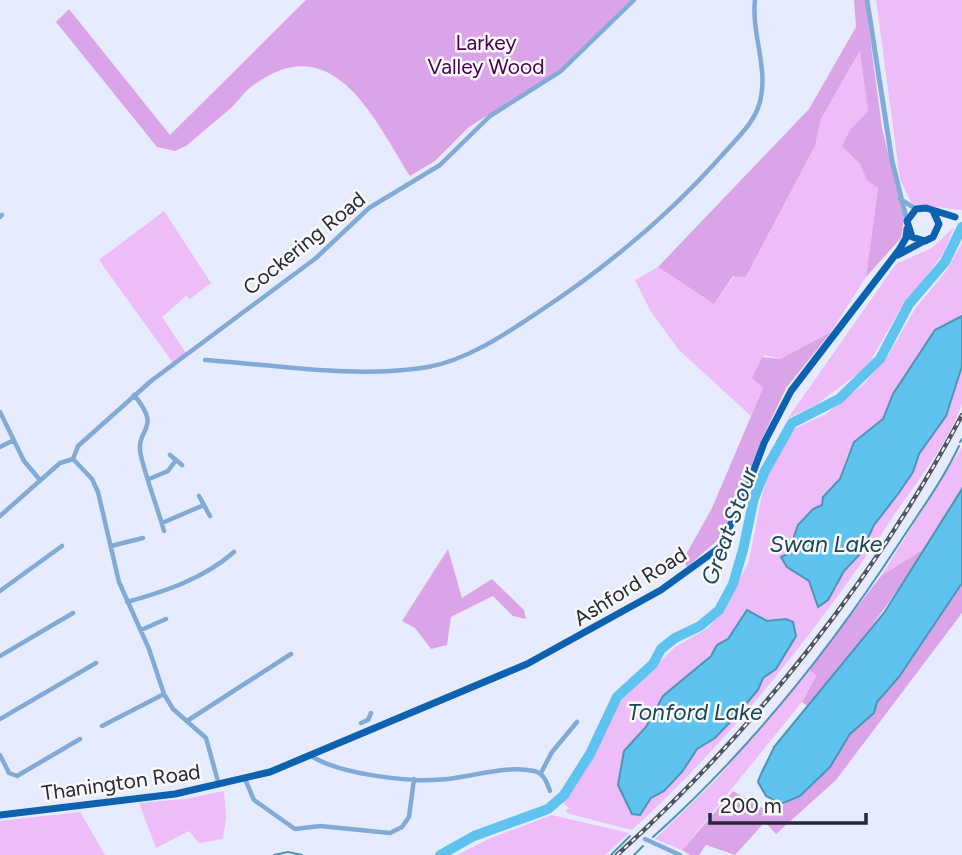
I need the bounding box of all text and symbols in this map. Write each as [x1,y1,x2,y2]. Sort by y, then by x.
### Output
park label: Larkey Valley Wood [427,30,545,79]
street label: Cockering Road [238,186,370,300]
water label: Great Stour [695,462,764,589]
water label: Swan Lake [770,530,883,558]
street label: Ashford Road [569,541,691,631]
water label: Tonford Lake [627,698,763,726]
street label: Thanington Road [40,758,202,806]
scale bar [710,782,866,826]
text: 200 m [720,793,782,818]

